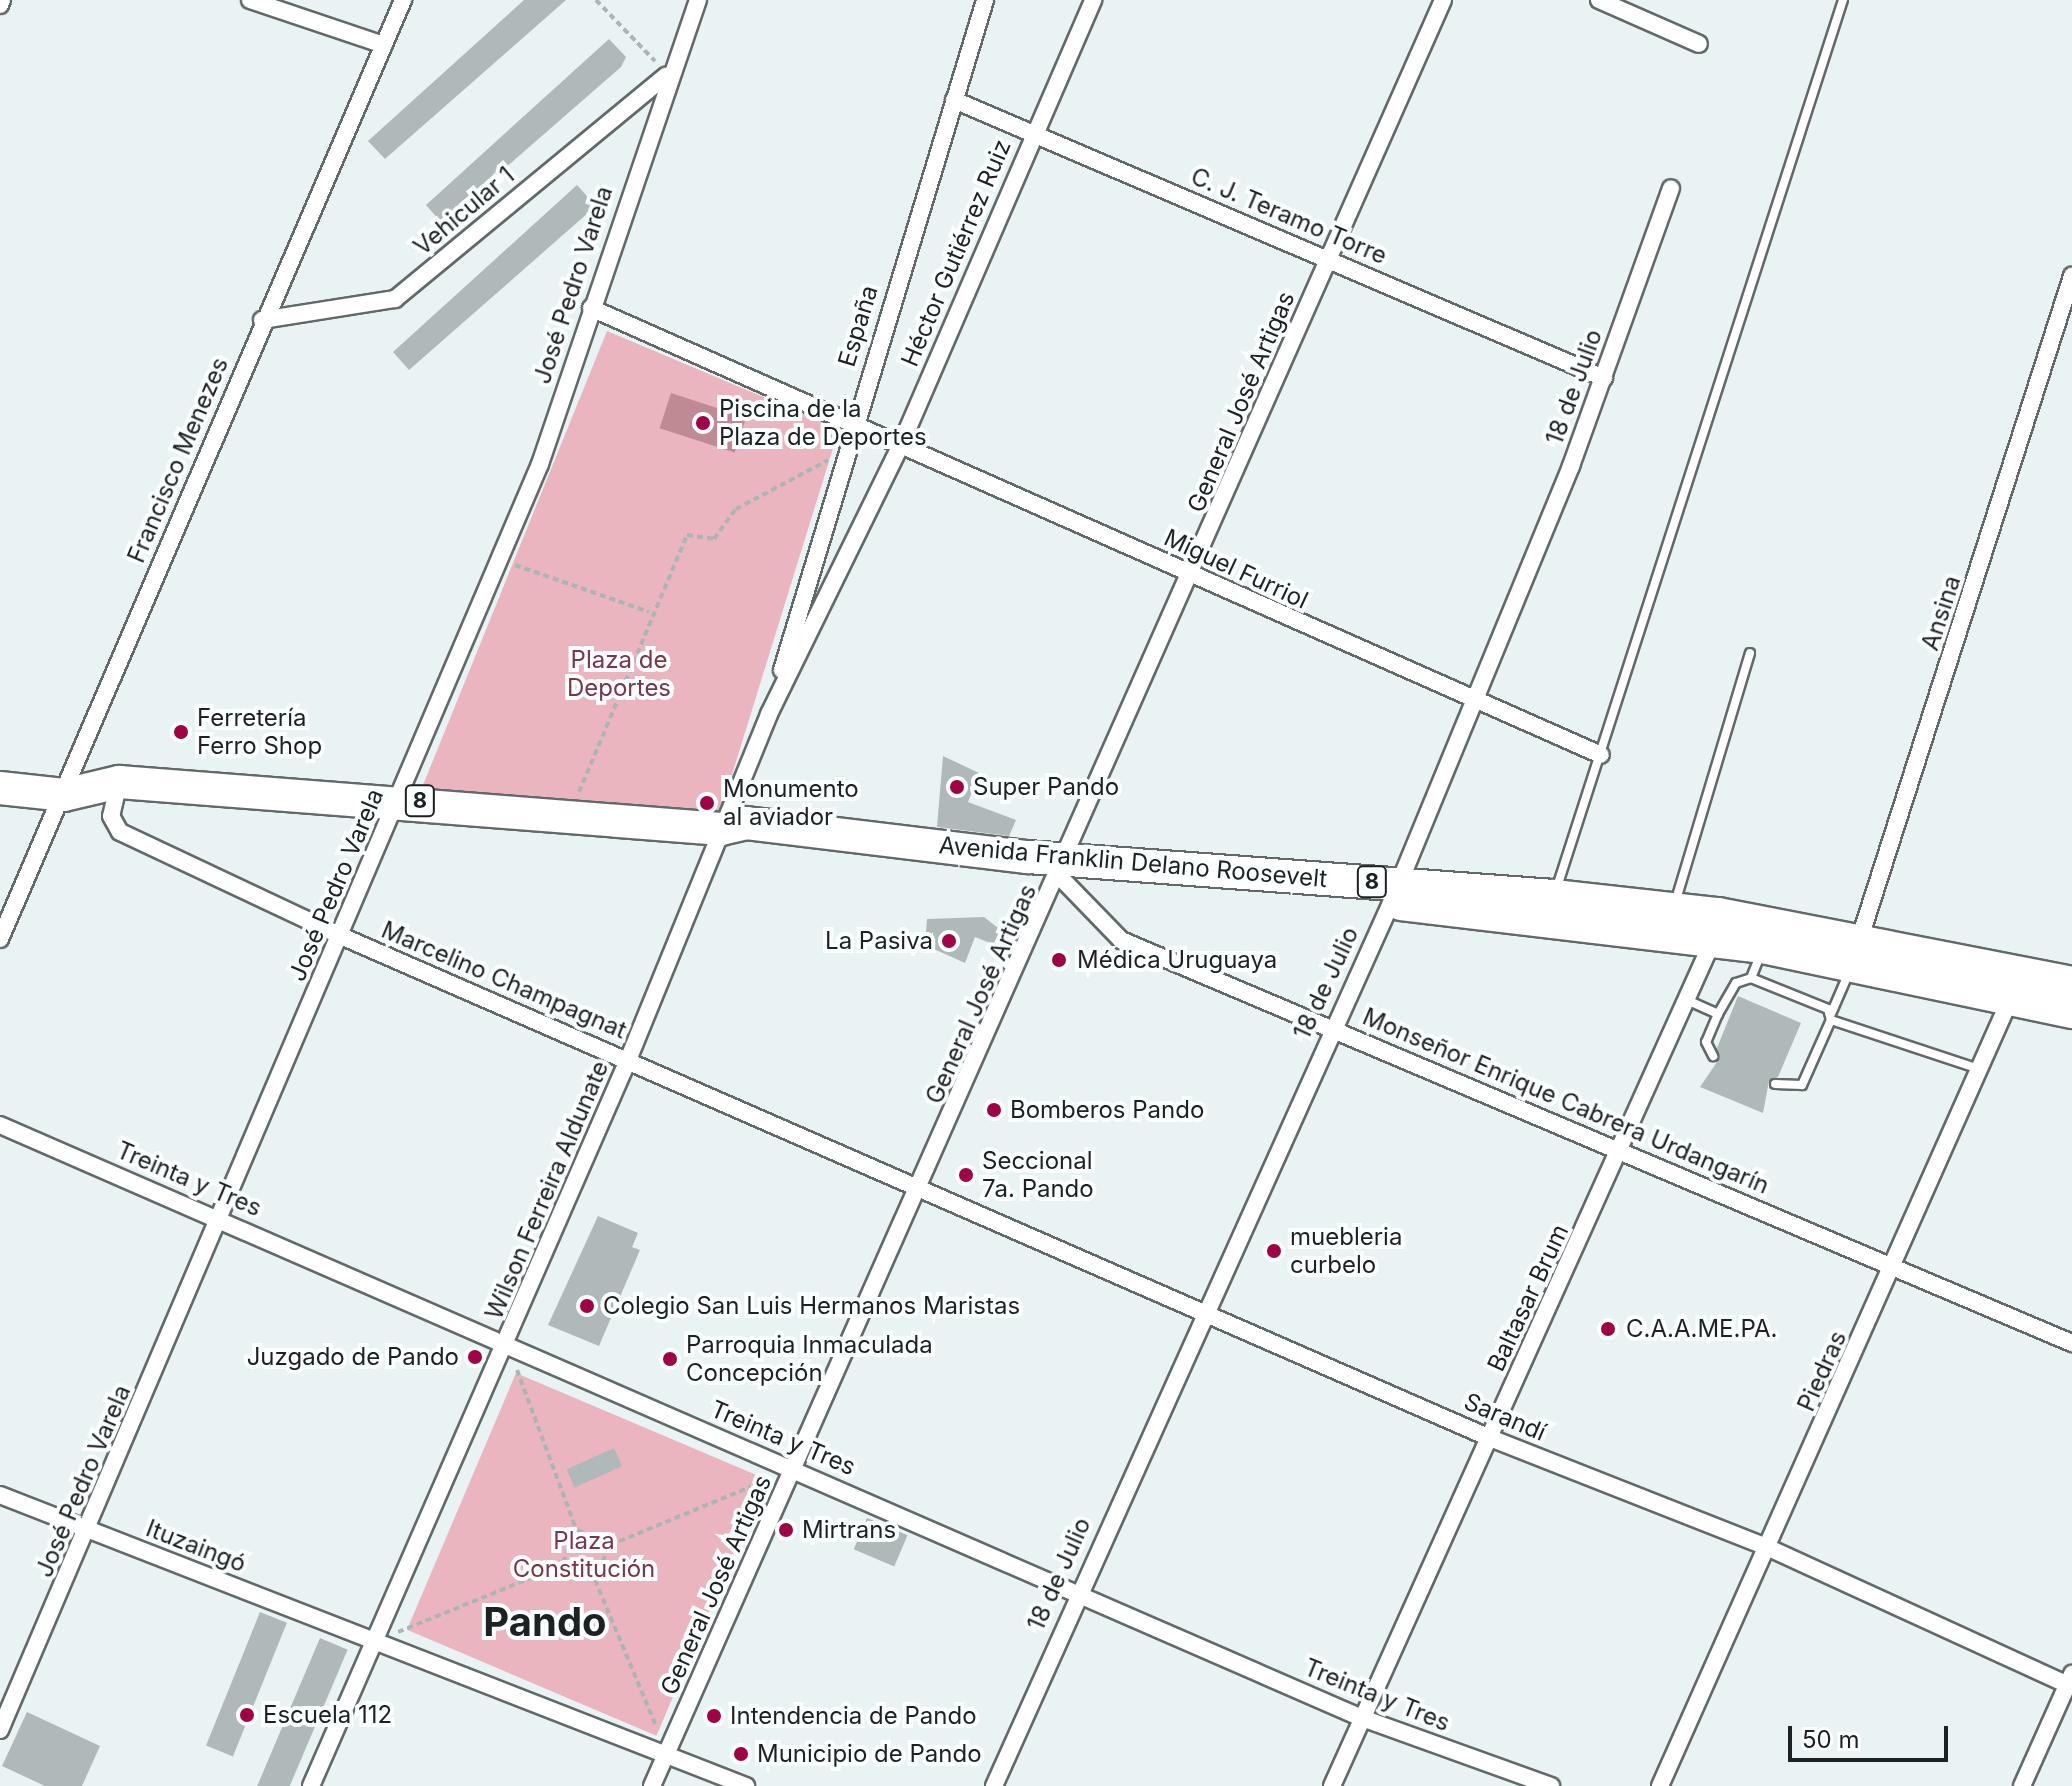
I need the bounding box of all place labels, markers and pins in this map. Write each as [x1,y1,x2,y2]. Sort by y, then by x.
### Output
place label: Piscina de la Plaza de Deportes [719,395,927,451]
marker: Piscina de la Plaza de Deportes [694,414,712,432]
place label: Ferretería Ferro Shop [197,704,322,760]
marker: Ferretería Ferro Shop [172,723,190,741]
place label: Super Pando [973,773,1119,801]
place label: Monumento al aviador [723,775,859,831]
marker: Super Pando [948,778,966,796]
marker: Monumento al aviador [698,794,716,812]
place label: La Pasiva [825,927,933,955]
marker: La Pasiva [940,932,958,950]
place label: Médica Uruguaya [1077,946,1277,974]
marker: Médica Uruguaya [1048,949,1070,971]
place label: Bomberos Pando [1010,1096,1204,1124]
marker: Bomberos Pando [985,1101,1003,1119]
place label: Seccional 7a. Pando [982,1147,1094,1203]
marker: Seccional 7a. Pando [957,1166,975,1184]
place label: muebleria curbelo [1290,1223,1402,1279]
marker: muebleria curbelo [1265,1242,1283,1260]
place label: Colegio San Luis Hermanos Maristas [603,1292,1020,1320]
marker: Colegio San Luis Hermanos Maristas [578,1297,596,1315]
place label: C.A.A.ME.PA. [1626,1315,1777,1343]
marker: C.A.A.ME.PA. [1597,1318,1619,1340]
place label: Parroquia Inmaculada Concepción [686,1331,933,1387]
place label: Juzgado de Pando [247,1343,459,1371]
marker: Juzgado de Pando [466,1348,484,1366]
marker: Parroquia Inmaculada Concepción [661,1350,679,1368]
place label: Mirtrans [802,1516,896,1544]
marker: Mirtrans [777,1521,795,1539]
place label: Escuela 112 [263,1701,392,1729]
place label: Intendencia de Pando [730,1702,977,1730]
marker: Escuela 112 [238,1706,256,1724]
marker: Intendencia de Pando [705,1707,723,1725]
place label: Municipio de Pando [757,1740,982,1768]
marker: Municipio de Pando [732,1745,750,1763]

